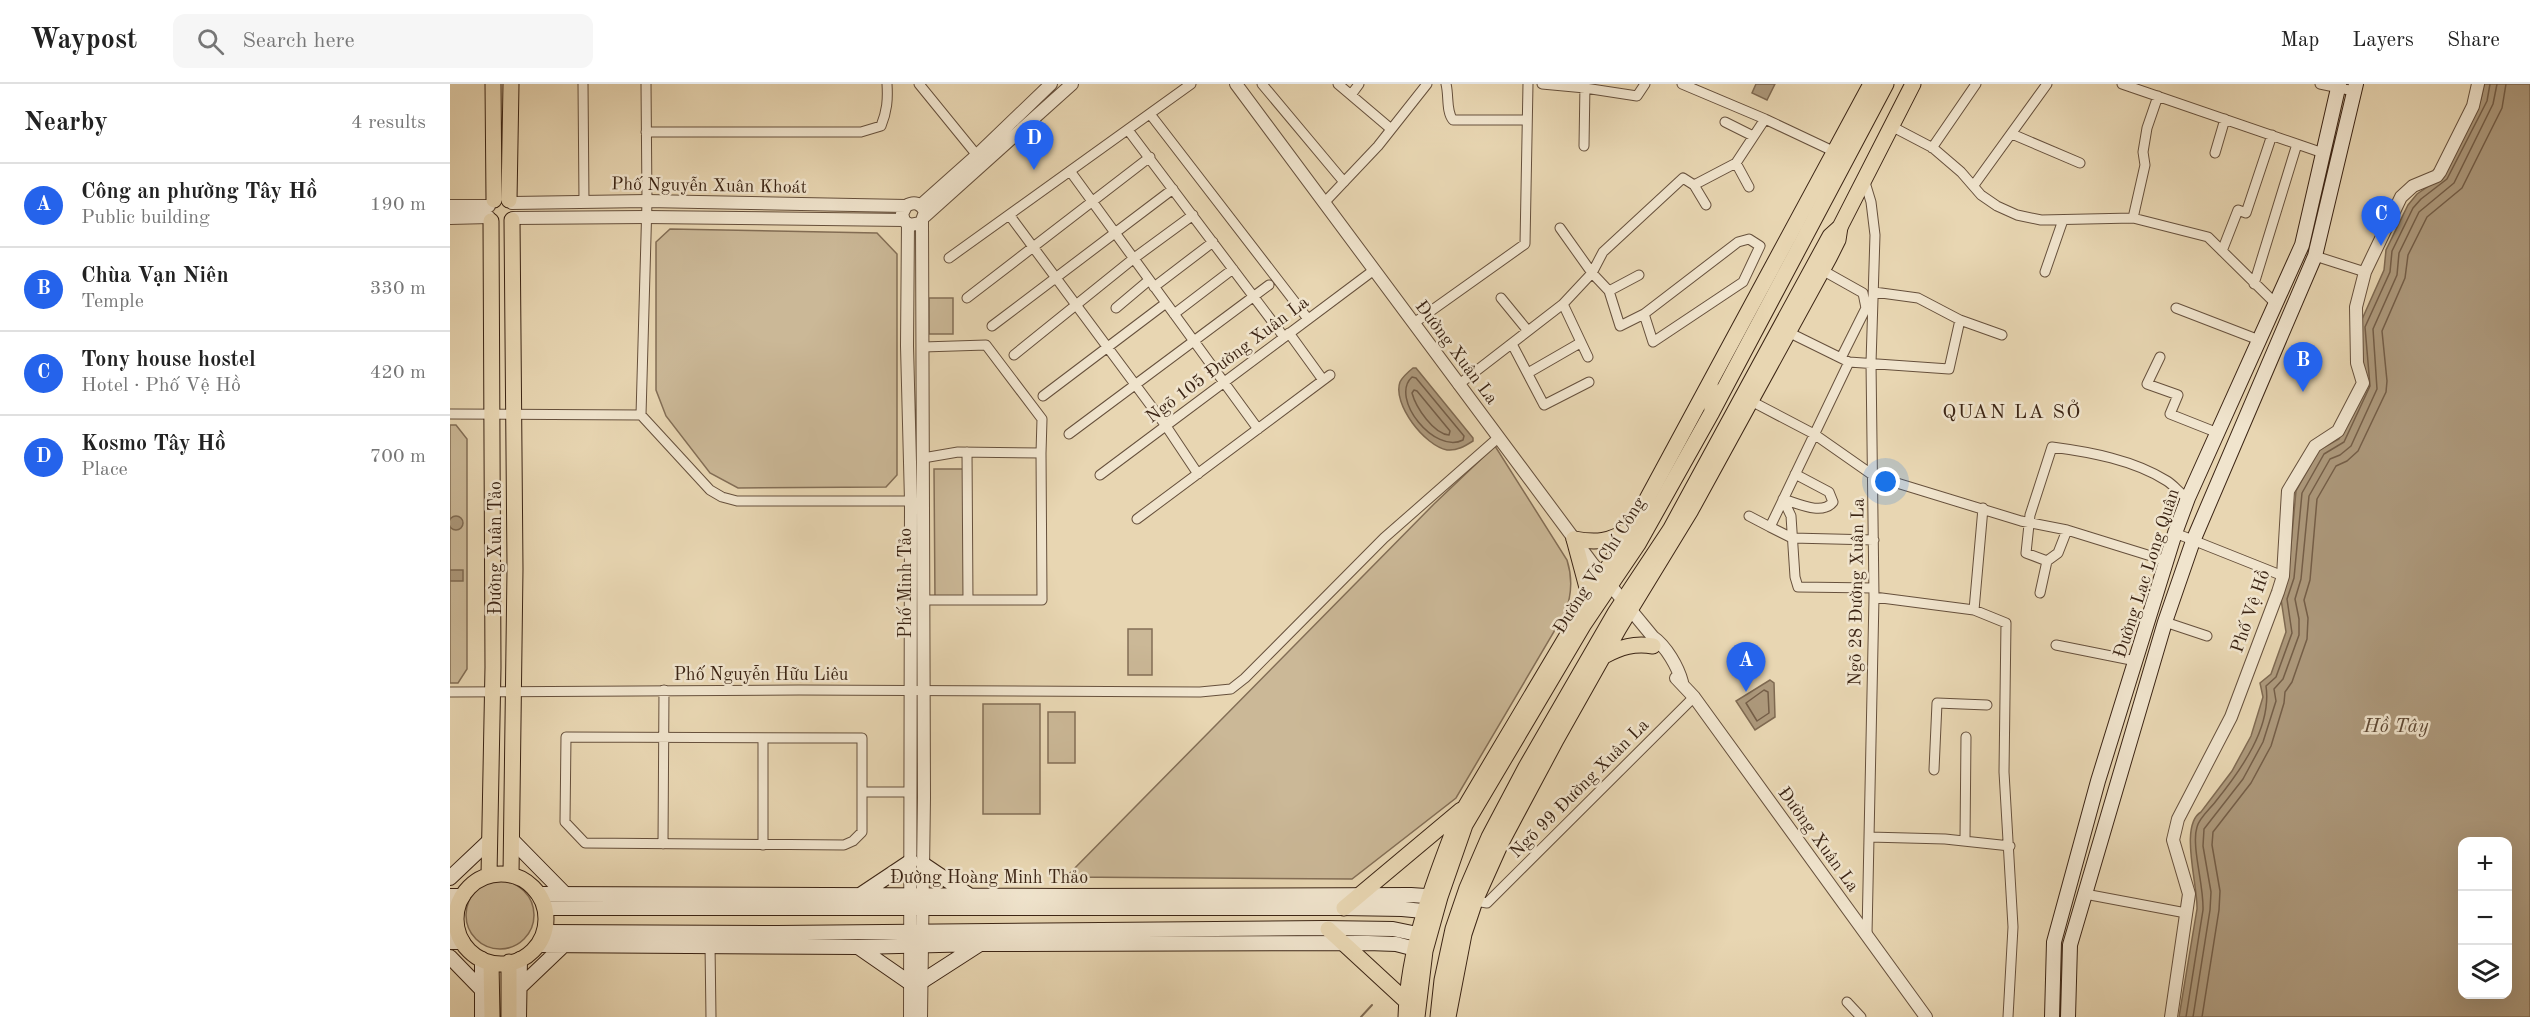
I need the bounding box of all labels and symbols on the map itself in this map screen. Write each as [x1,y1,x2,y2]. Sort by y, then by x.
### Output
pin: D [1014,120,1054,170]
street label: Phố Nguyễn Xuân Khoát [611,173,807,197]
pin: C [2362,196,2400,246]
street label: Ngõ 105 Đường Xuân La [1143,293,1312,427]
street label: Đường Xuân La [1412,297,1501,408]
pin: B [2284,342,2322,392]
district label: QUAN LA SỞ [1942,399,2082,423]
your location [1871,467,1900,496]
street label: Đường Xuân Tảo [487,481,505,615]
street label: Đường Lạc Long Quân [2111,486,2183,660]
street label: Đường Võ Chí Công [1551,494,1649,637]
street label: Ngõ 28 Đường Xuân La [1846,498,1868,686]
street label: Phố Minh Tảo [896,528,915,638]
street label: Phố Vệ Hồ [2226,567,2274,655]
pin: A [1726,642,1766,692]
street label: Phố Nguyễn Hữu Liêu [674,664,849,684]
street label: Ngõ 99 Đường Xuân La [1507,716,1653,862]
water label: Hồ Tây [2363,716,2429,737]
street label: Đường Xuân La [1774,784,1862,895]
street label: Đường Hoàng Minh Thảo [890,869,1088,887]

